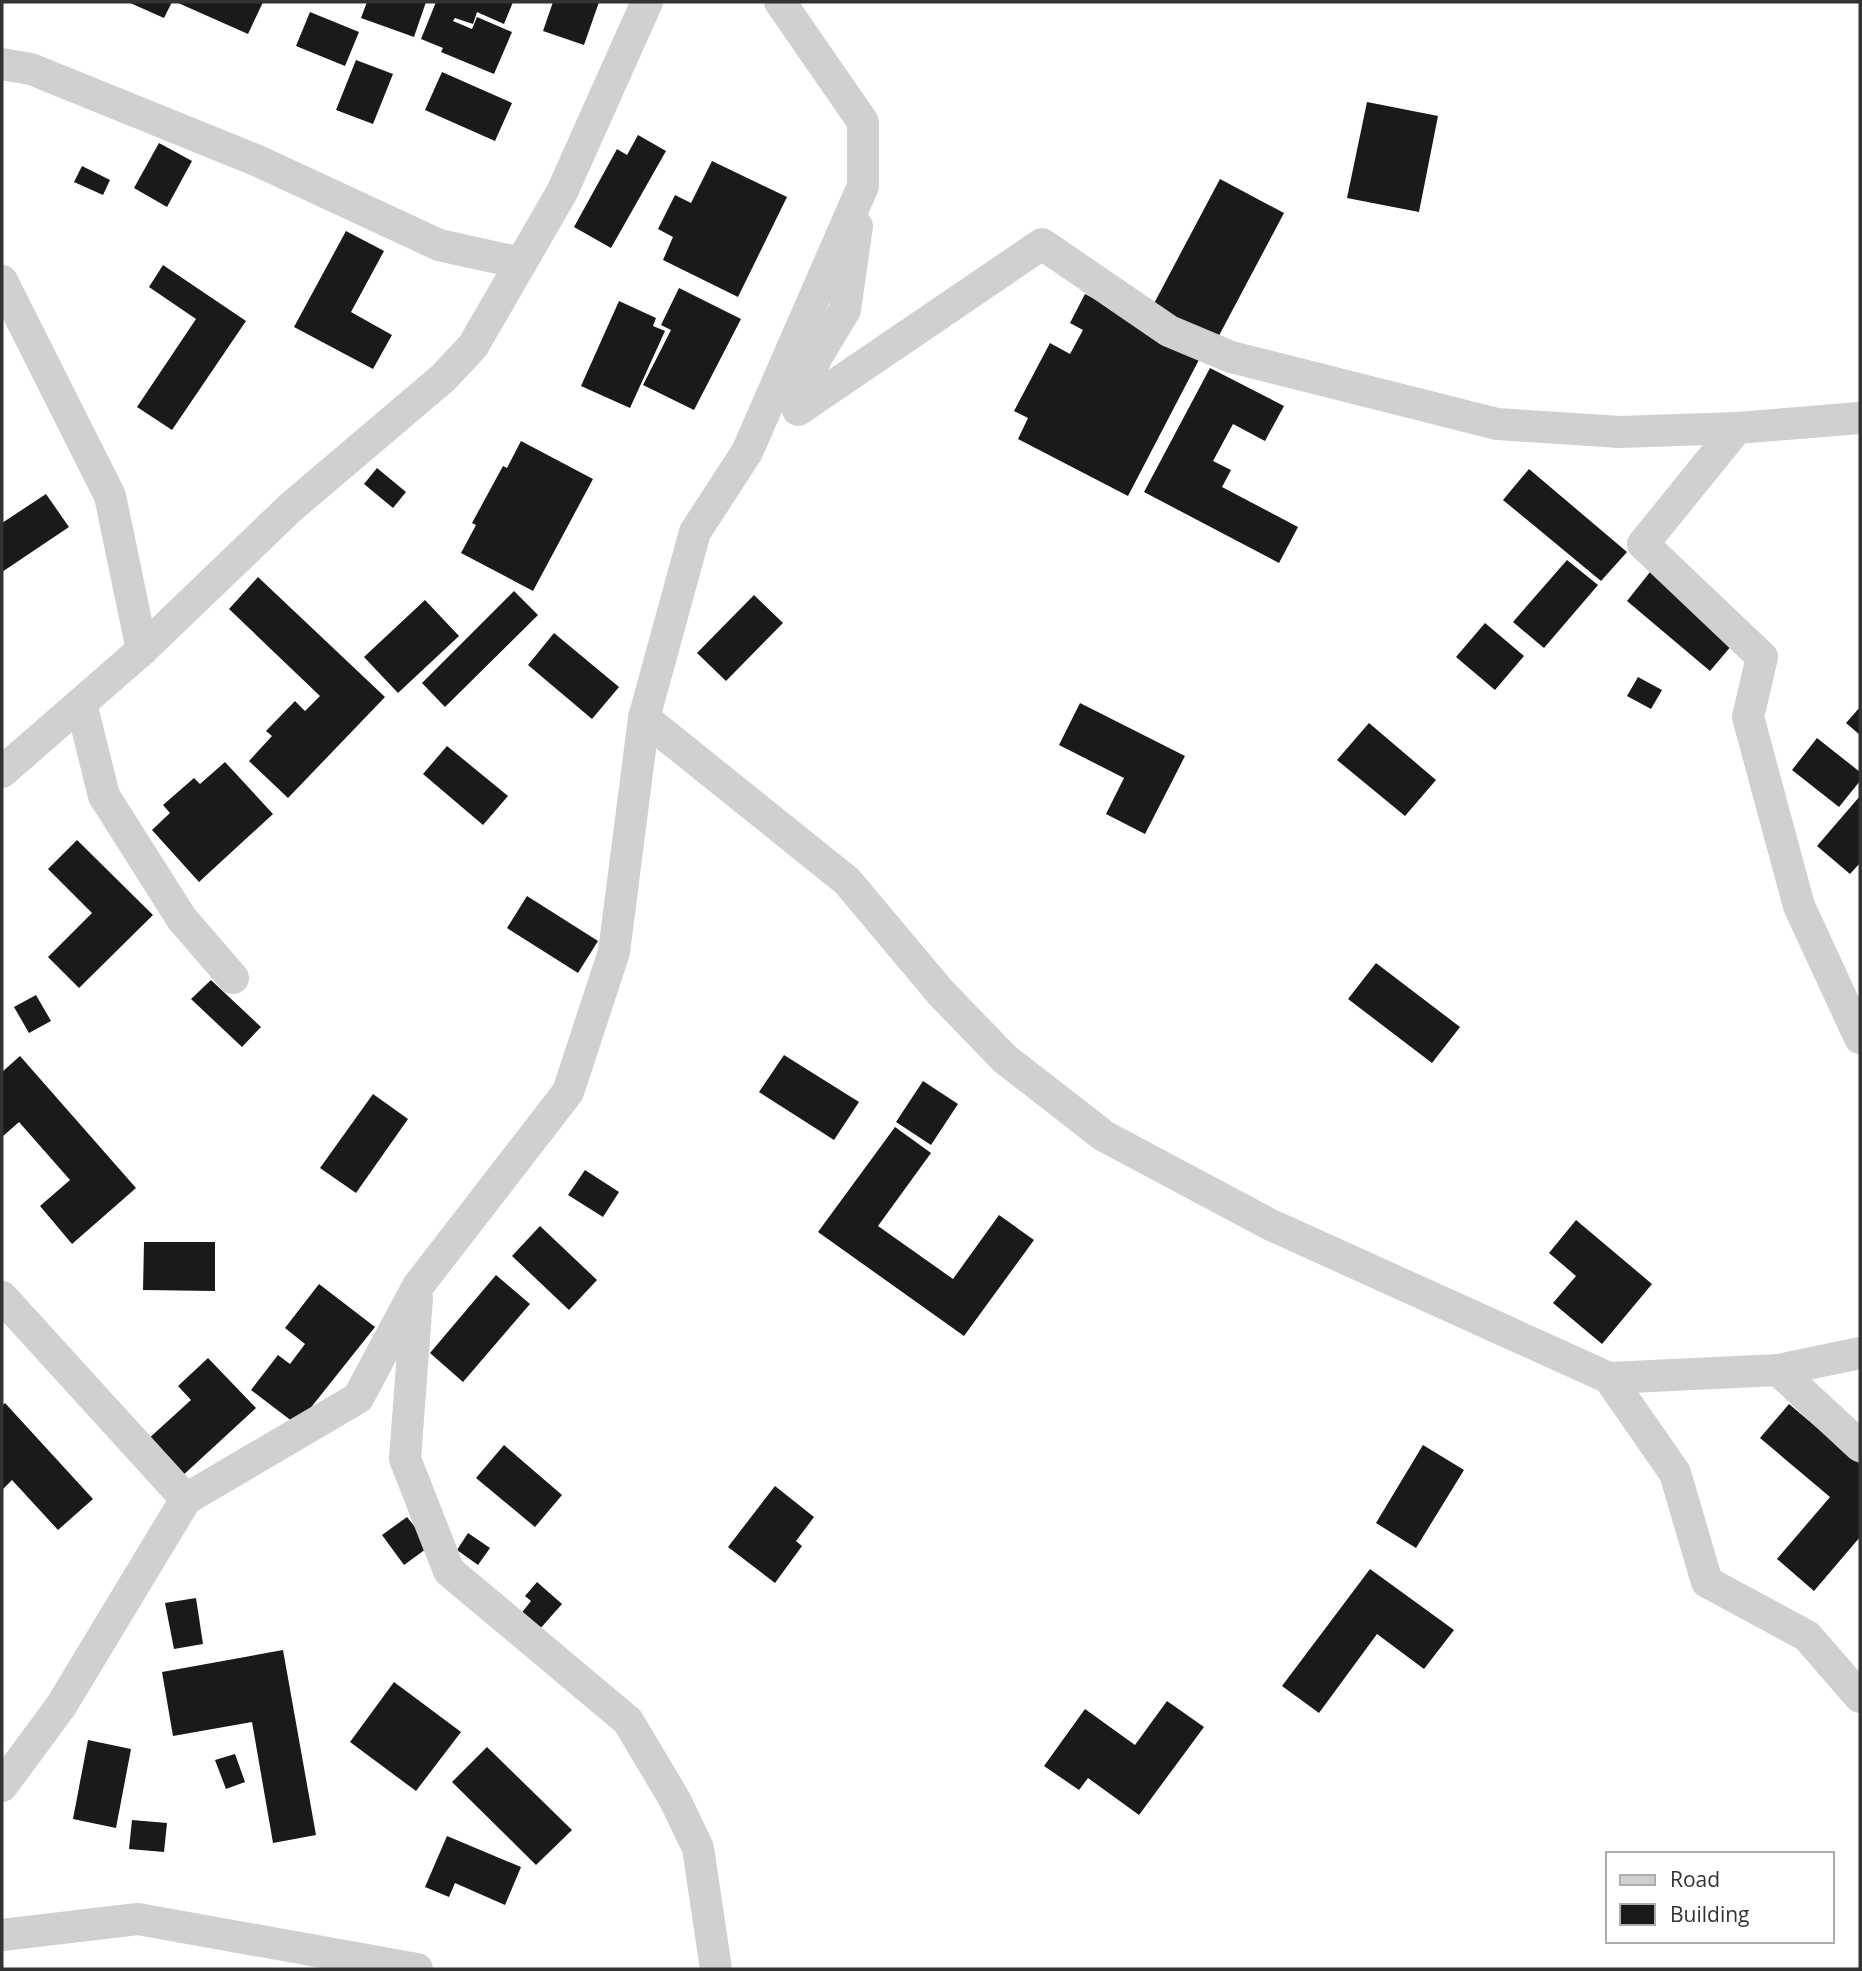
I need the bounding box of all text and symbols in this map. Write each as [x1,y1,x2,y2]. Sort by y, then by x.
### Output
legend [1606,1852,1834,1943]
text: Road [1670,1865,1720,1893]
text: Building [1670,1900,1749,1928]

